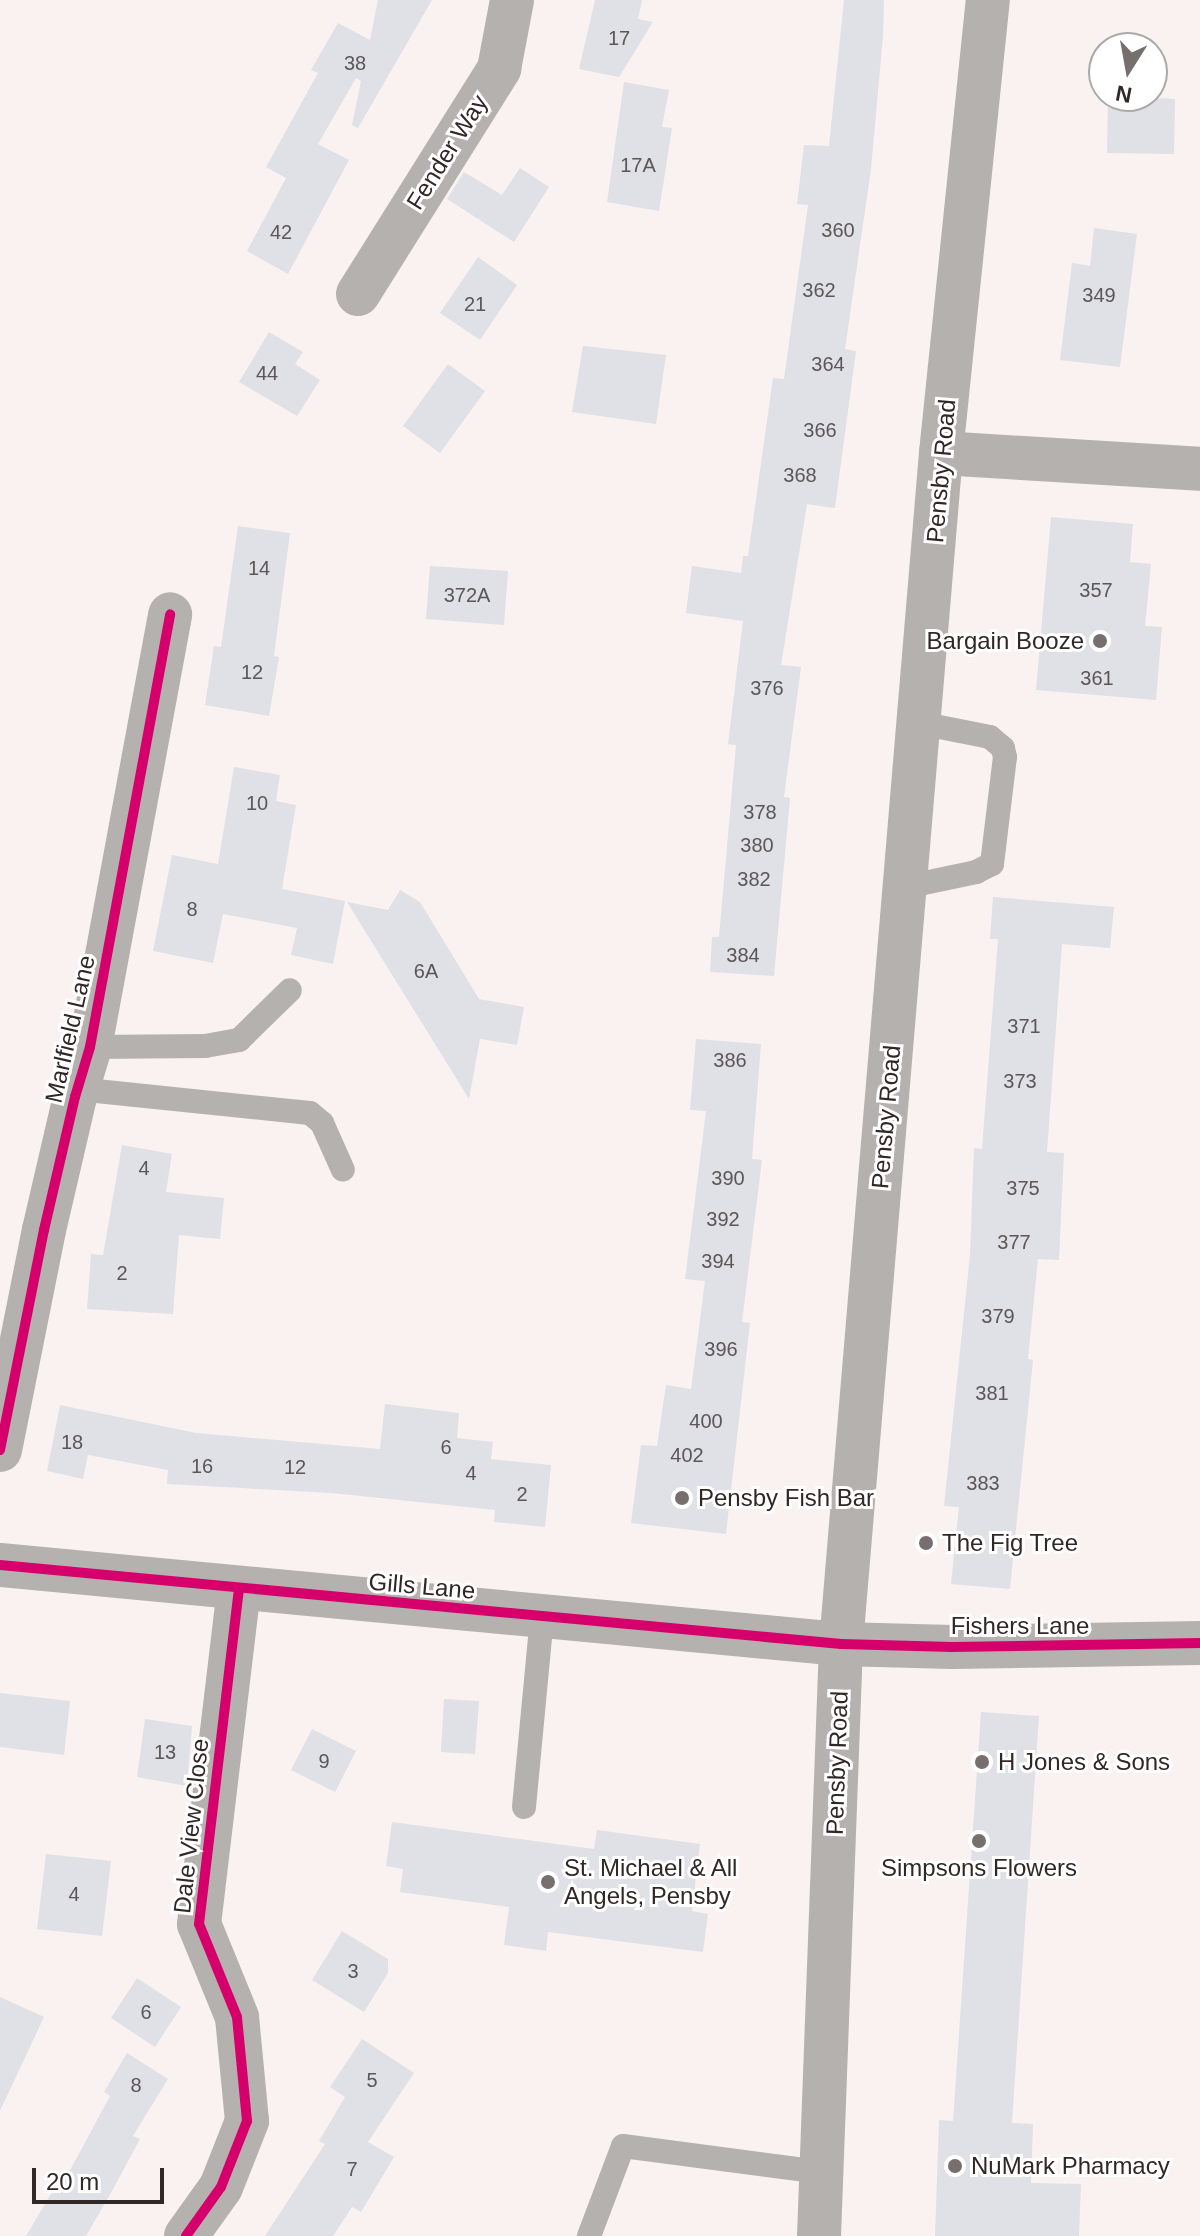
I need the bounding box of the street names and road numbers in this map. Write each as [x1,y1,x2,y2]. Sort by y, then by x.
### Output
street label: Fender Way [400,89,494,215]
street label: Pensby Road [920,398,962,544]
street label: Marlfield Lane [39,952,101,1106]
street label: Pensby Road [865,1044,907,1190]
street label: Gills Lane [368,1567,476,1605]
street label: Fishers Lane [951,1612,1089,1640]
street label: Pensby Road [820,1690,854,1836]
street label: Dale View Close [167,1737,215,1915]

